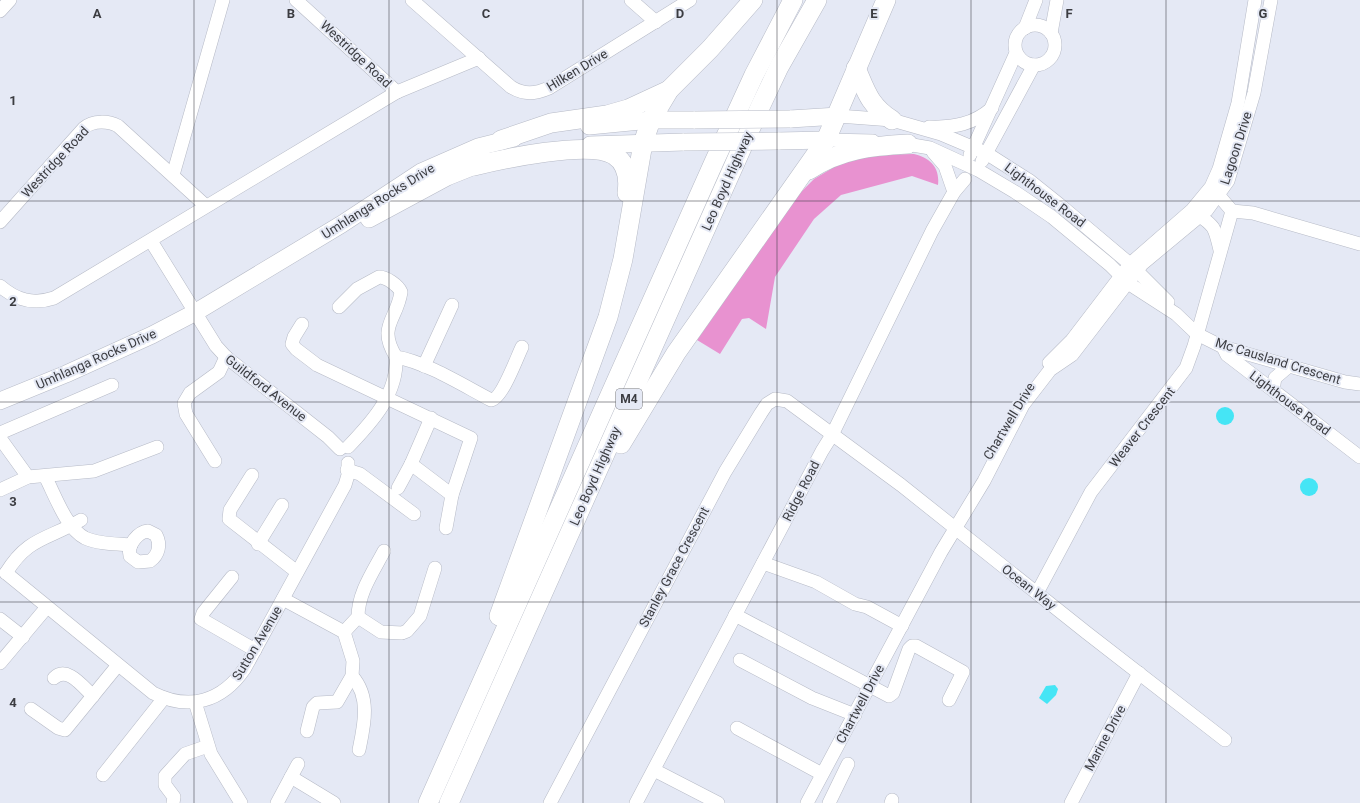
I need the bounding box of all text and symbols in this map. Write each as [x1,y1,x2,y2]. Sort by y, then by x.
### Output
text: A [93,6,102,21]
text: B [287,6,295,21]
text: C [482,6,491,21]
text: D [676,6,684,21]
text: E [870,6,878,21]
text: F [1065,6,1073,21]
text: G [1259,6,1268,21]
street label: Westridge Road [317,17,395,91]
street label: Hilken Drive [544,46,610,94]
text: 1 [9,93,17,108]
street label: Lagoon Drive [1217,110,1255,186]
street label: Westridge Road [18,123,92,201]
street label: Leo Boyd Highway [699,129,755,233]
street label: Umhlanga Rocks Drive [319,160,437,242]
street label: Lighthouse Road [1002,160,1088,230]
text: 2 [9,294,17,309]
street label: Umhlanga Rocks Drive [34,326,159,392]
street label: Mc Causland Crescent [1214,335,1342,387]
street label: Guildford Avenue [222,352,310,424]
street label: Lighthouse Road [1247,368,1333,438]
street label: Chartwell Drive [980,380,1038,462]
street label: Weaver Crescent [1106,384,1178,470]
road number: M4 [616,389,642,409]
street label: Leo Boyd Highway [567,424,623,528]
street label: Ridge Road [779,458,823,524]
text: 3 [9,494,17,509]
street label: Stanley Grace Crescent [636,504,712,630]
street label: Ocean Way [999,561,1059,613]
street label: Sutton Avenue [229,603,285,683]
street label: Chartwell Drive [833,662,887,746]
text: 4 [9,695,17,710]
street label: Marine Drive [1081,702,1129,774]

